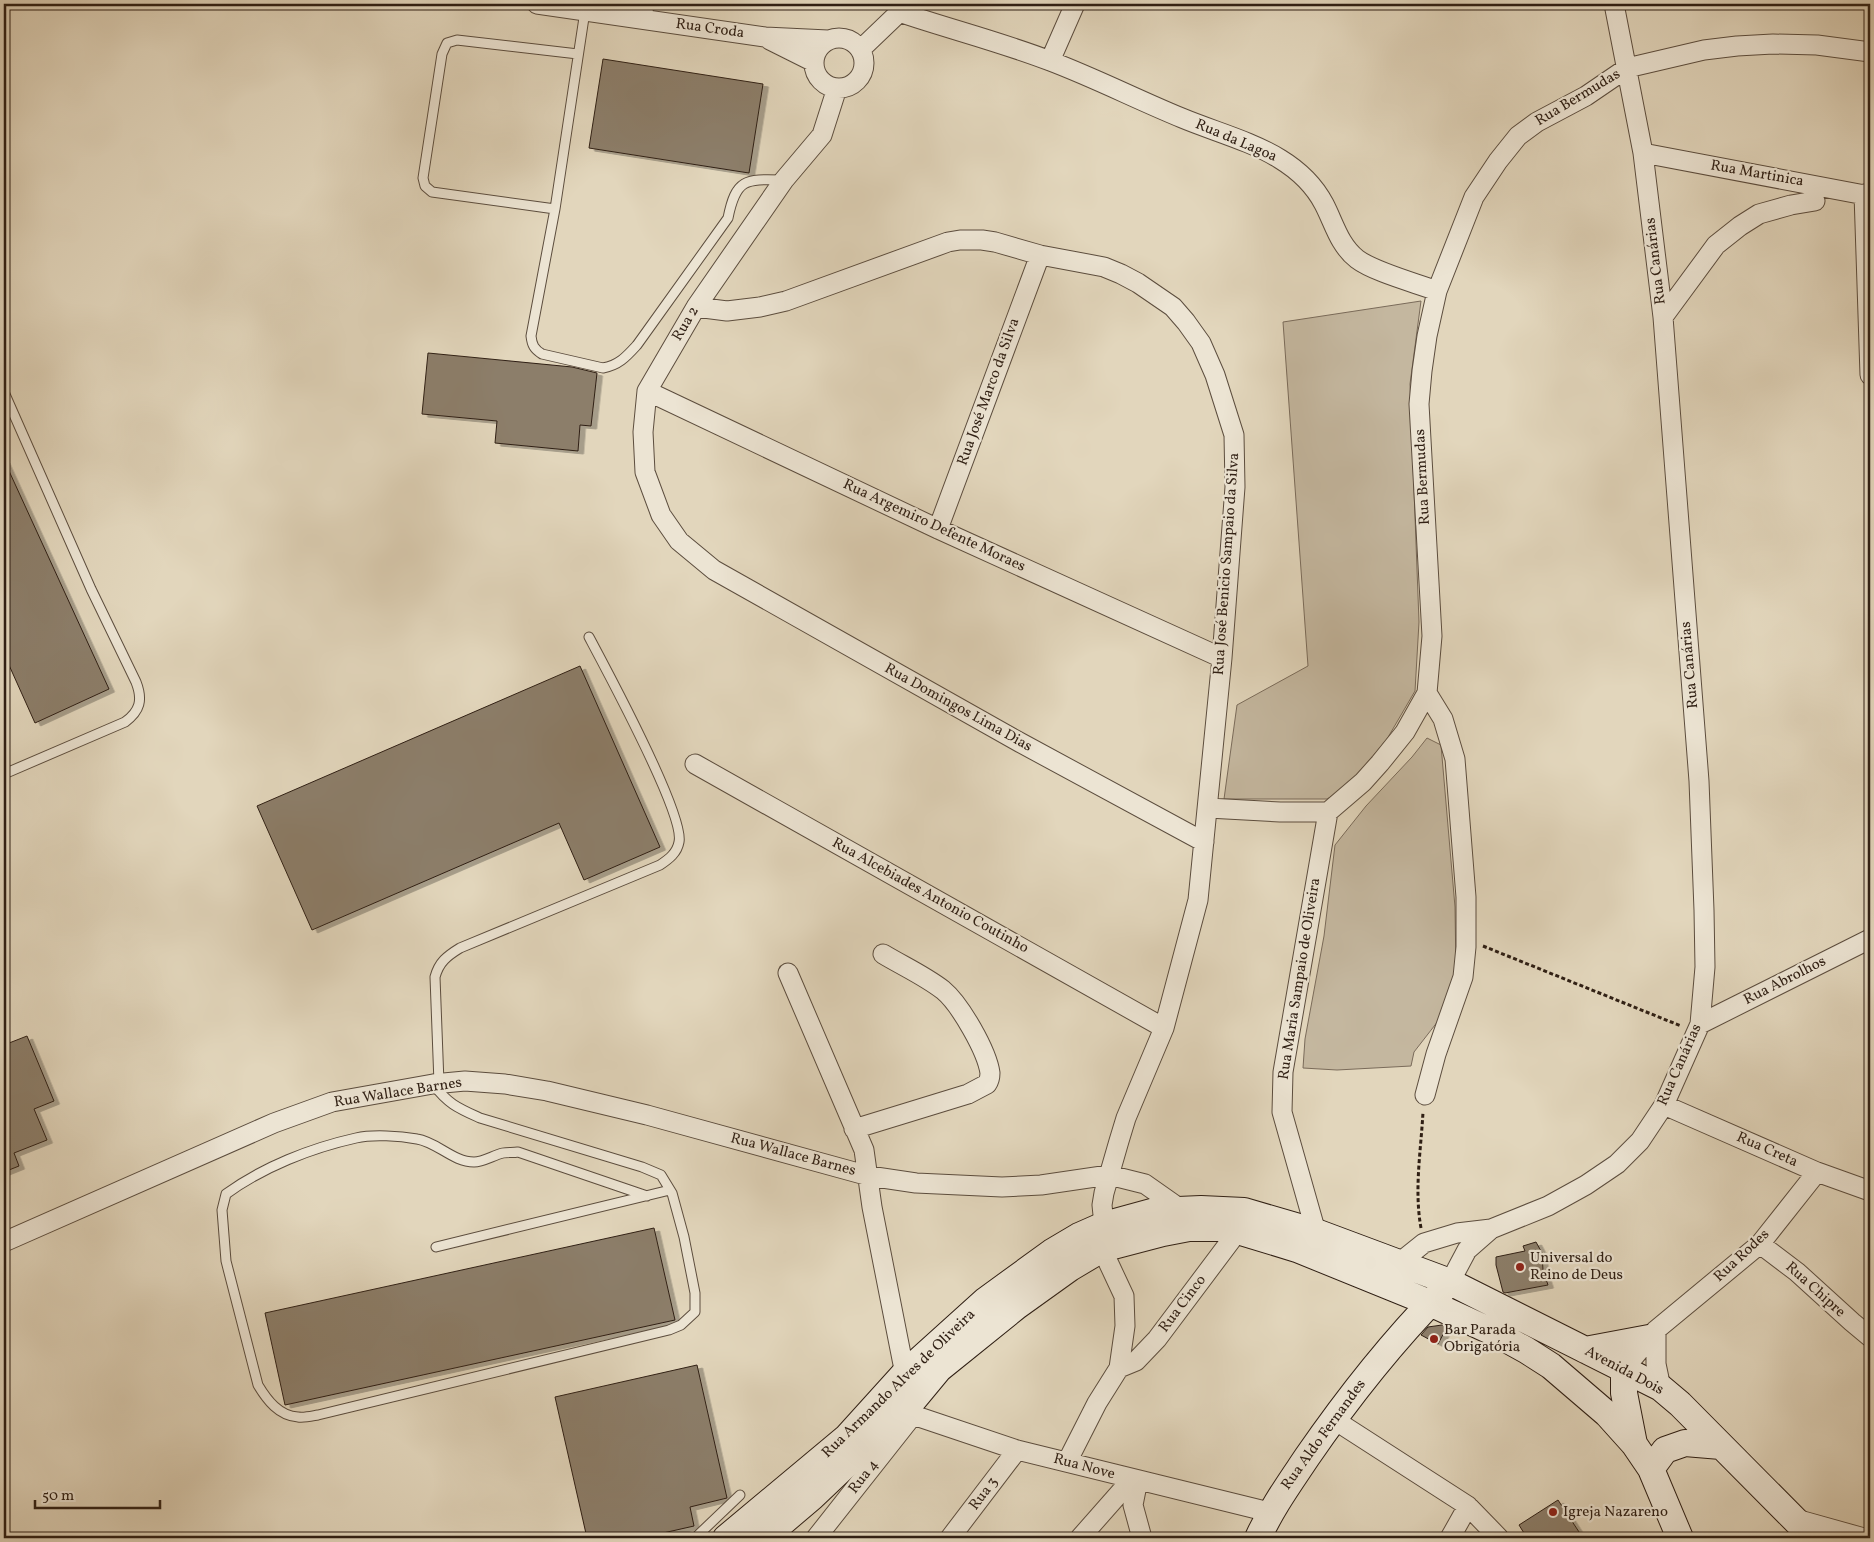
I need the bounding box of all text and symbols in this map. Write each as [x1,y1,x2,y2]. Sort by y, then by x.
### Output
street label: Rua Croda [674,14,746,44]
street label: Rua Bermudas [1531,64,1625,132]
street label: Rua da Lagoa [1192,114,1280,168]
street label: Rua Martinica [1709,155,1805,193]
street label: Rua Canárias [1640,216,1672,306]
street label: Rua 2 [667,303,705,345]
street label: Rua José Marco da Silva [953,315,1025,469]
street label: Rua Bermudas [1410,429,1436,525]
street label: Rua José Benicio Sampaio da Silva [1209,452,1245,676]
street label: Rua Argemiro Defente Moraes [839,474,1029,578]
street label: Rua Canárias [1676,620,1704,710]
street label: Rua Domingos Lima Dias [880,659,1036,757]
street label: Rua Alcebiades Antonio Coutinho [828,833,1032,959]
street label: Rua Maria Sampaio de Oliveira [1274,877,1326,1081]
street label: Rua Abrolhos [1740,951,1830,1011]
street label: Rua Canárias [1653,1021,1707,1109]
street label: Rua Wallace Barnes [333,1073,463,1113]
street label: Rua Creta [1733,1127,1801,1173]
street label: Rua Wallace Barnes [728,1128,858,1182]
street label: Rua Rodes [1710,1225,1774,1287]
place label: Universal do Reino de Deus [1530,1248,1623,1286]
street label: Rua Chipre [1780,1257,1850,1323]
marker: Universal do Reino de Deus [1514,1261,1526,1273]
street label: Rua Cinco [1154,1271,1212,1337]
street label: Rua Armando Alves de Oliveira [818,1305,980,1463]
place label: Bar Parada Obrigatória [1444,1320,1520,1358]
marker: Bar Parada Obrigatória [1428,1333,1440,1345]
street label: Avenida Dois [1581,1341,1667,1401]
street label: Rua Aldo Fernandes [1277,1375,1371,1495]
street label: Rua Nove [1051,1449,1117,1485]
street label: Rua 4 [844,1455,884,1498]
street label: Rua 3 [965,1473,1003,1515]
scale bar [35,1477,160,1509]
text: 50 m [42,1486,74,1507]
place label: Igreja Nazareno [1563,1502,1668,1523]
marker: Igreja Nazareno [1547,1506,1559,1518]

